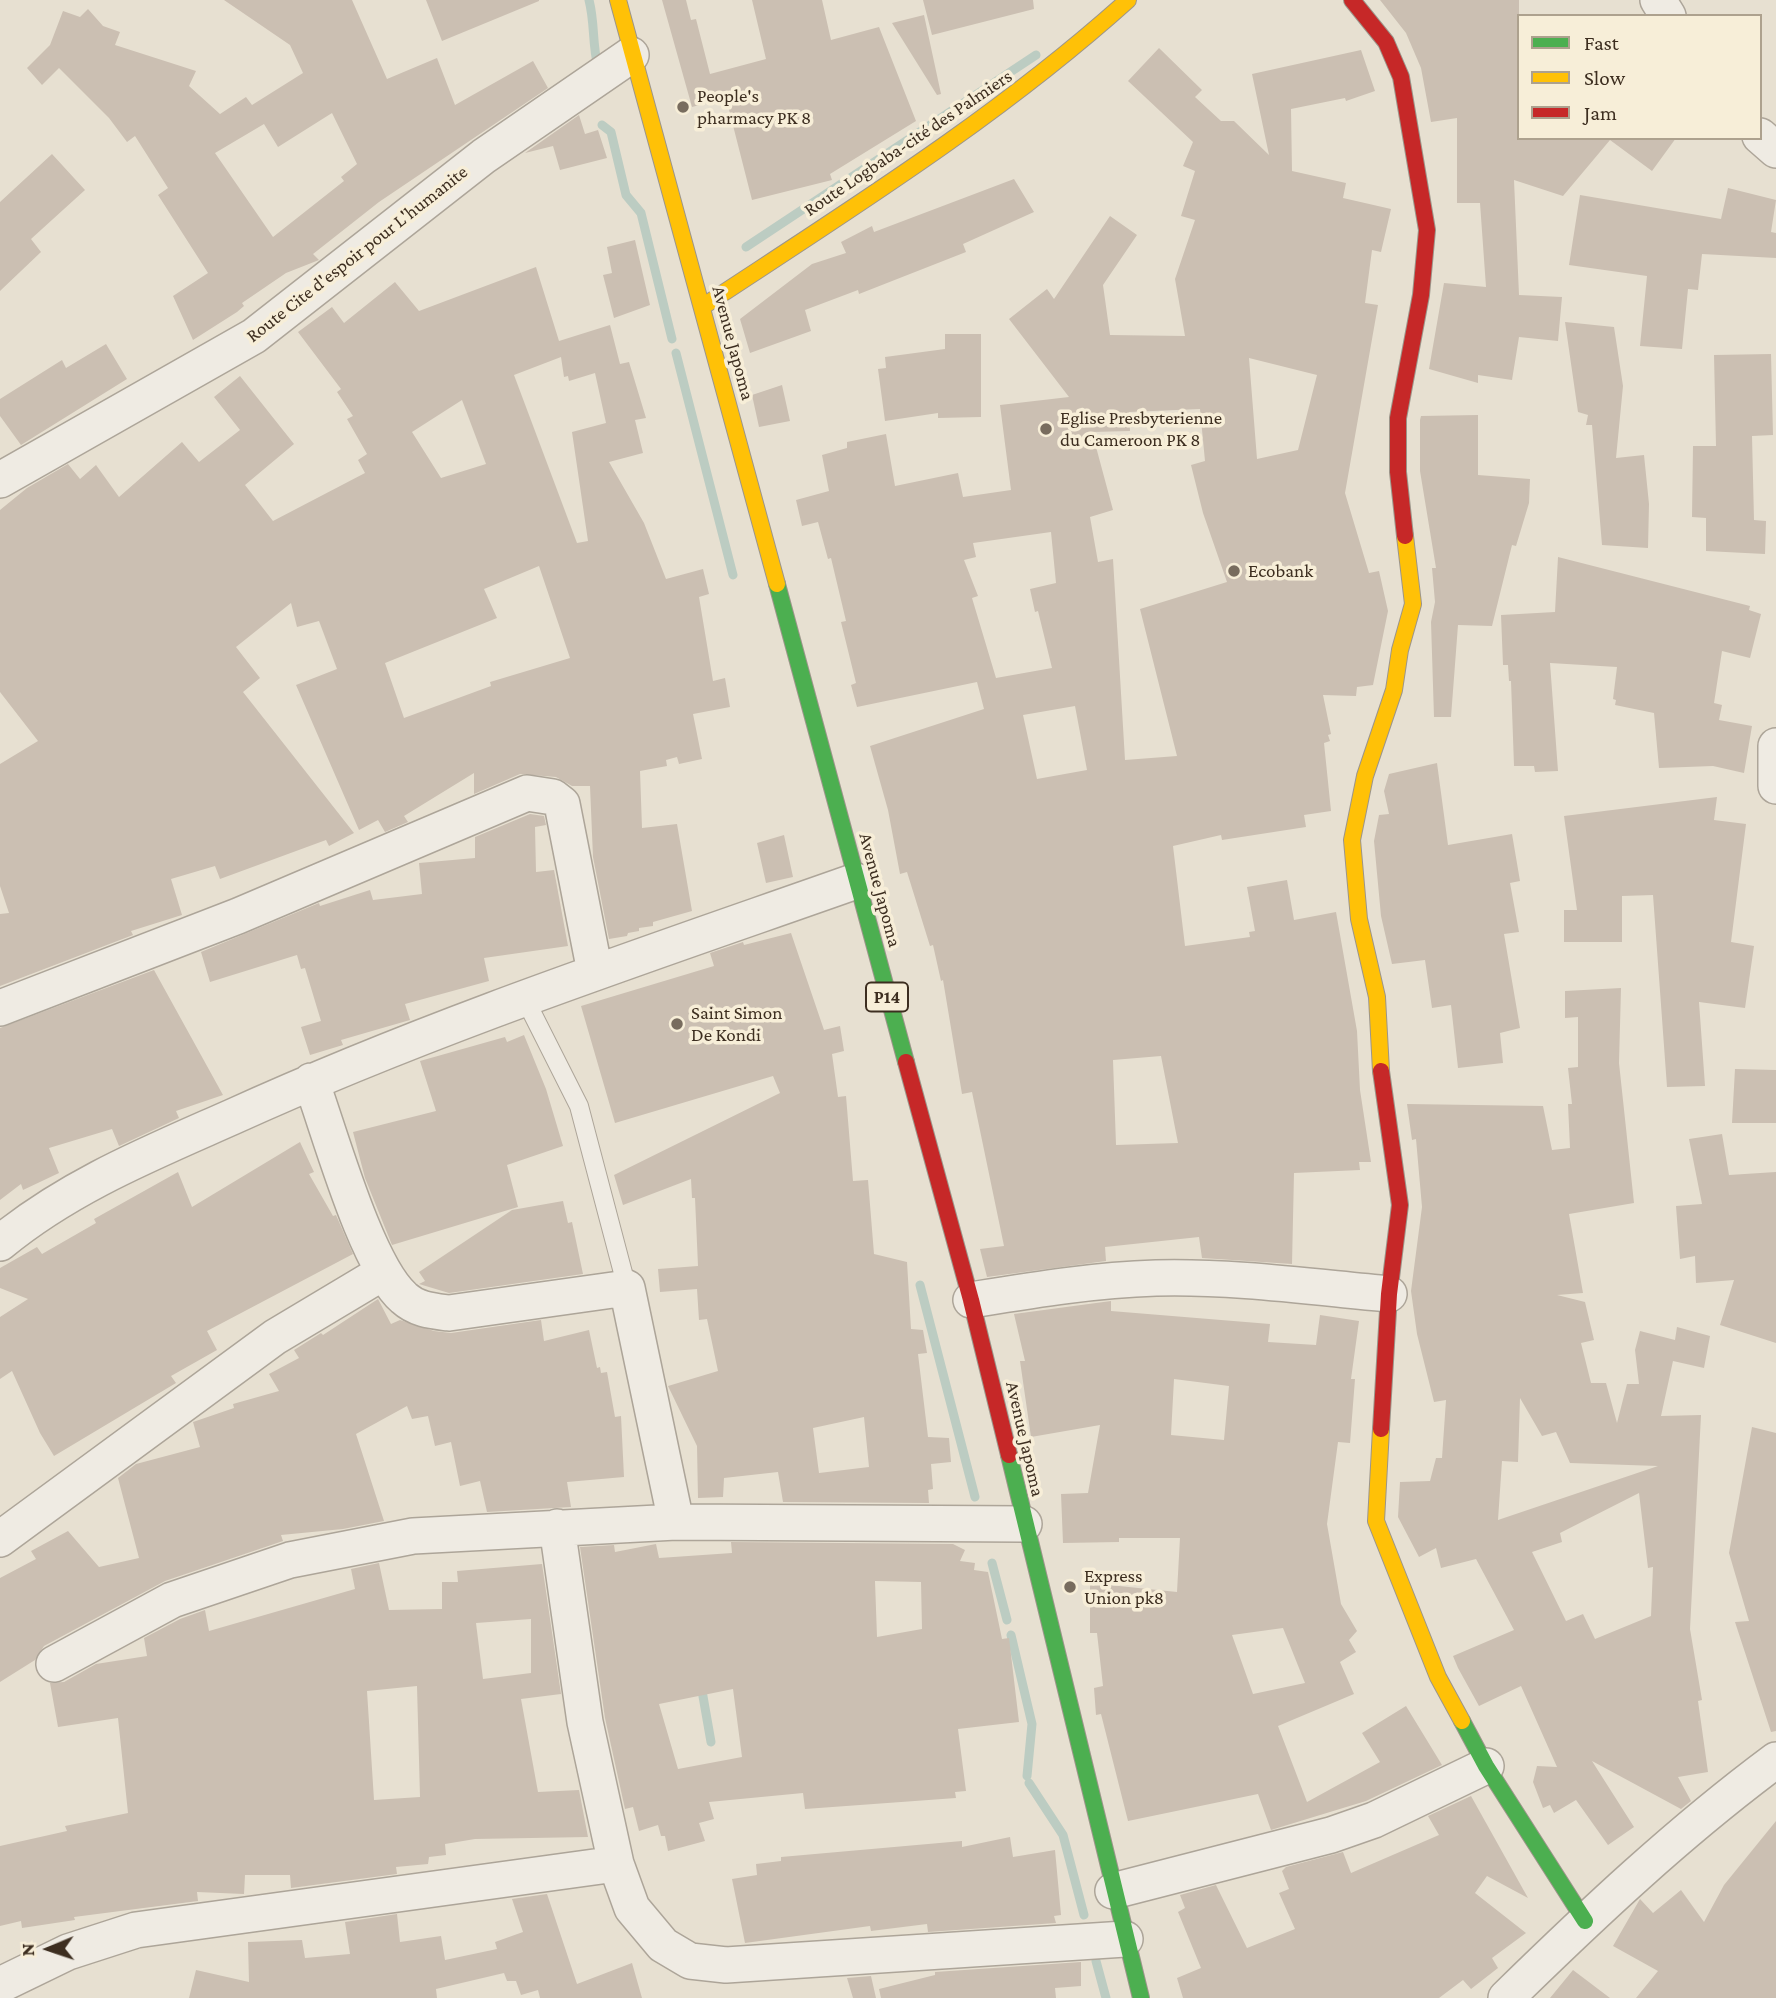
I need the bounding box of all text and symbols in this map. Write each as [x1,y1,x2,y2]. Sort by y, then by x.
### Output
legend [1517,14,1762,140]
text: Fast [1584,31,1619,55]
street label: Route Logbaba-cité des Palmiers [800,65,1016,221]
text: Slow [1584,66,1625,90]
place label: People's pharmacy PK 8 [697,85,811,129]
marker: People's pharmacy PK 8 [675,99,691,115]
text: Jam [1584,101,1617,125]
street label: Route Cite d'espoir pour L'humanite [242,160,472,348]
street label: Avenue Japoma [707,283,759,403]
place label: Eglise Presbyterienne du Cameroon PK 8 [1060,407,1222,451]
marker: Eglise Presbyterienne du Cameroon PK 8 [1038,421,1054,437]
place label: Ecobank [1248,560,1313,582]
marker: Ecobank [1226,563,1242,579]
street label: Avenue Japoma [854,830,906,950]
road number: P14 [866,982,908,1012]
place label: Saint Simon De Kondi [691,1002,782,1046]
marker: Saint Simon De Kondi [669,1016,685,1032]
street label: Avenue Japoma [1001,1379,1049,1499]
place label: Express Union pk8 [1084,1565,1164,1609]
marker: Express Union pk8 [1062,1579,1078,1595]
north arrow [14,1914,84,1984]
text: N [17,1943,38,1957]

